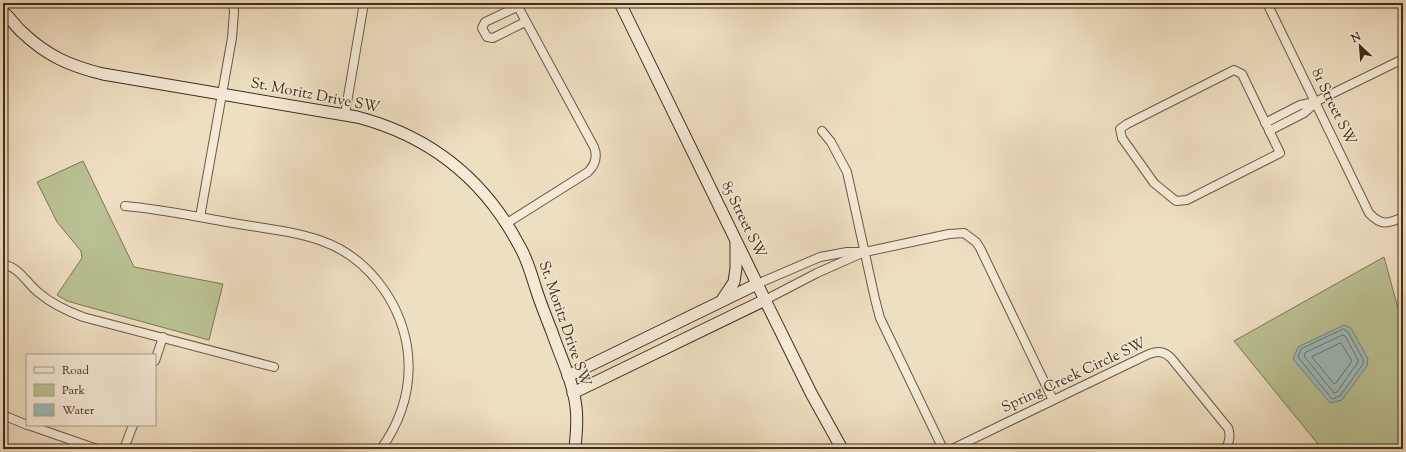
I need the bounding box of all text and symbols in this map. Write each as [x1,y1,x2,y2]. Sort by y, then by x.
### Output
north arrow [1340,26,1380,66]
text: N [1348,29,1364,47]
street label: 81 Street SW [1305,65,1361,149]
street label: St. Moritz Drive SW [249,73,382,119]
street label: 85 Street SW [715,178,771,262]
street label: St. Moritz Drive SW [533,259,595,390]
street label: Spring Creek Circle SW [998,333,1150,419]
legend [26,354,156,426]
text: Road [62,362,89,380]
text: Park [62,382,85,400]
text: Water [62,402,95,420]

